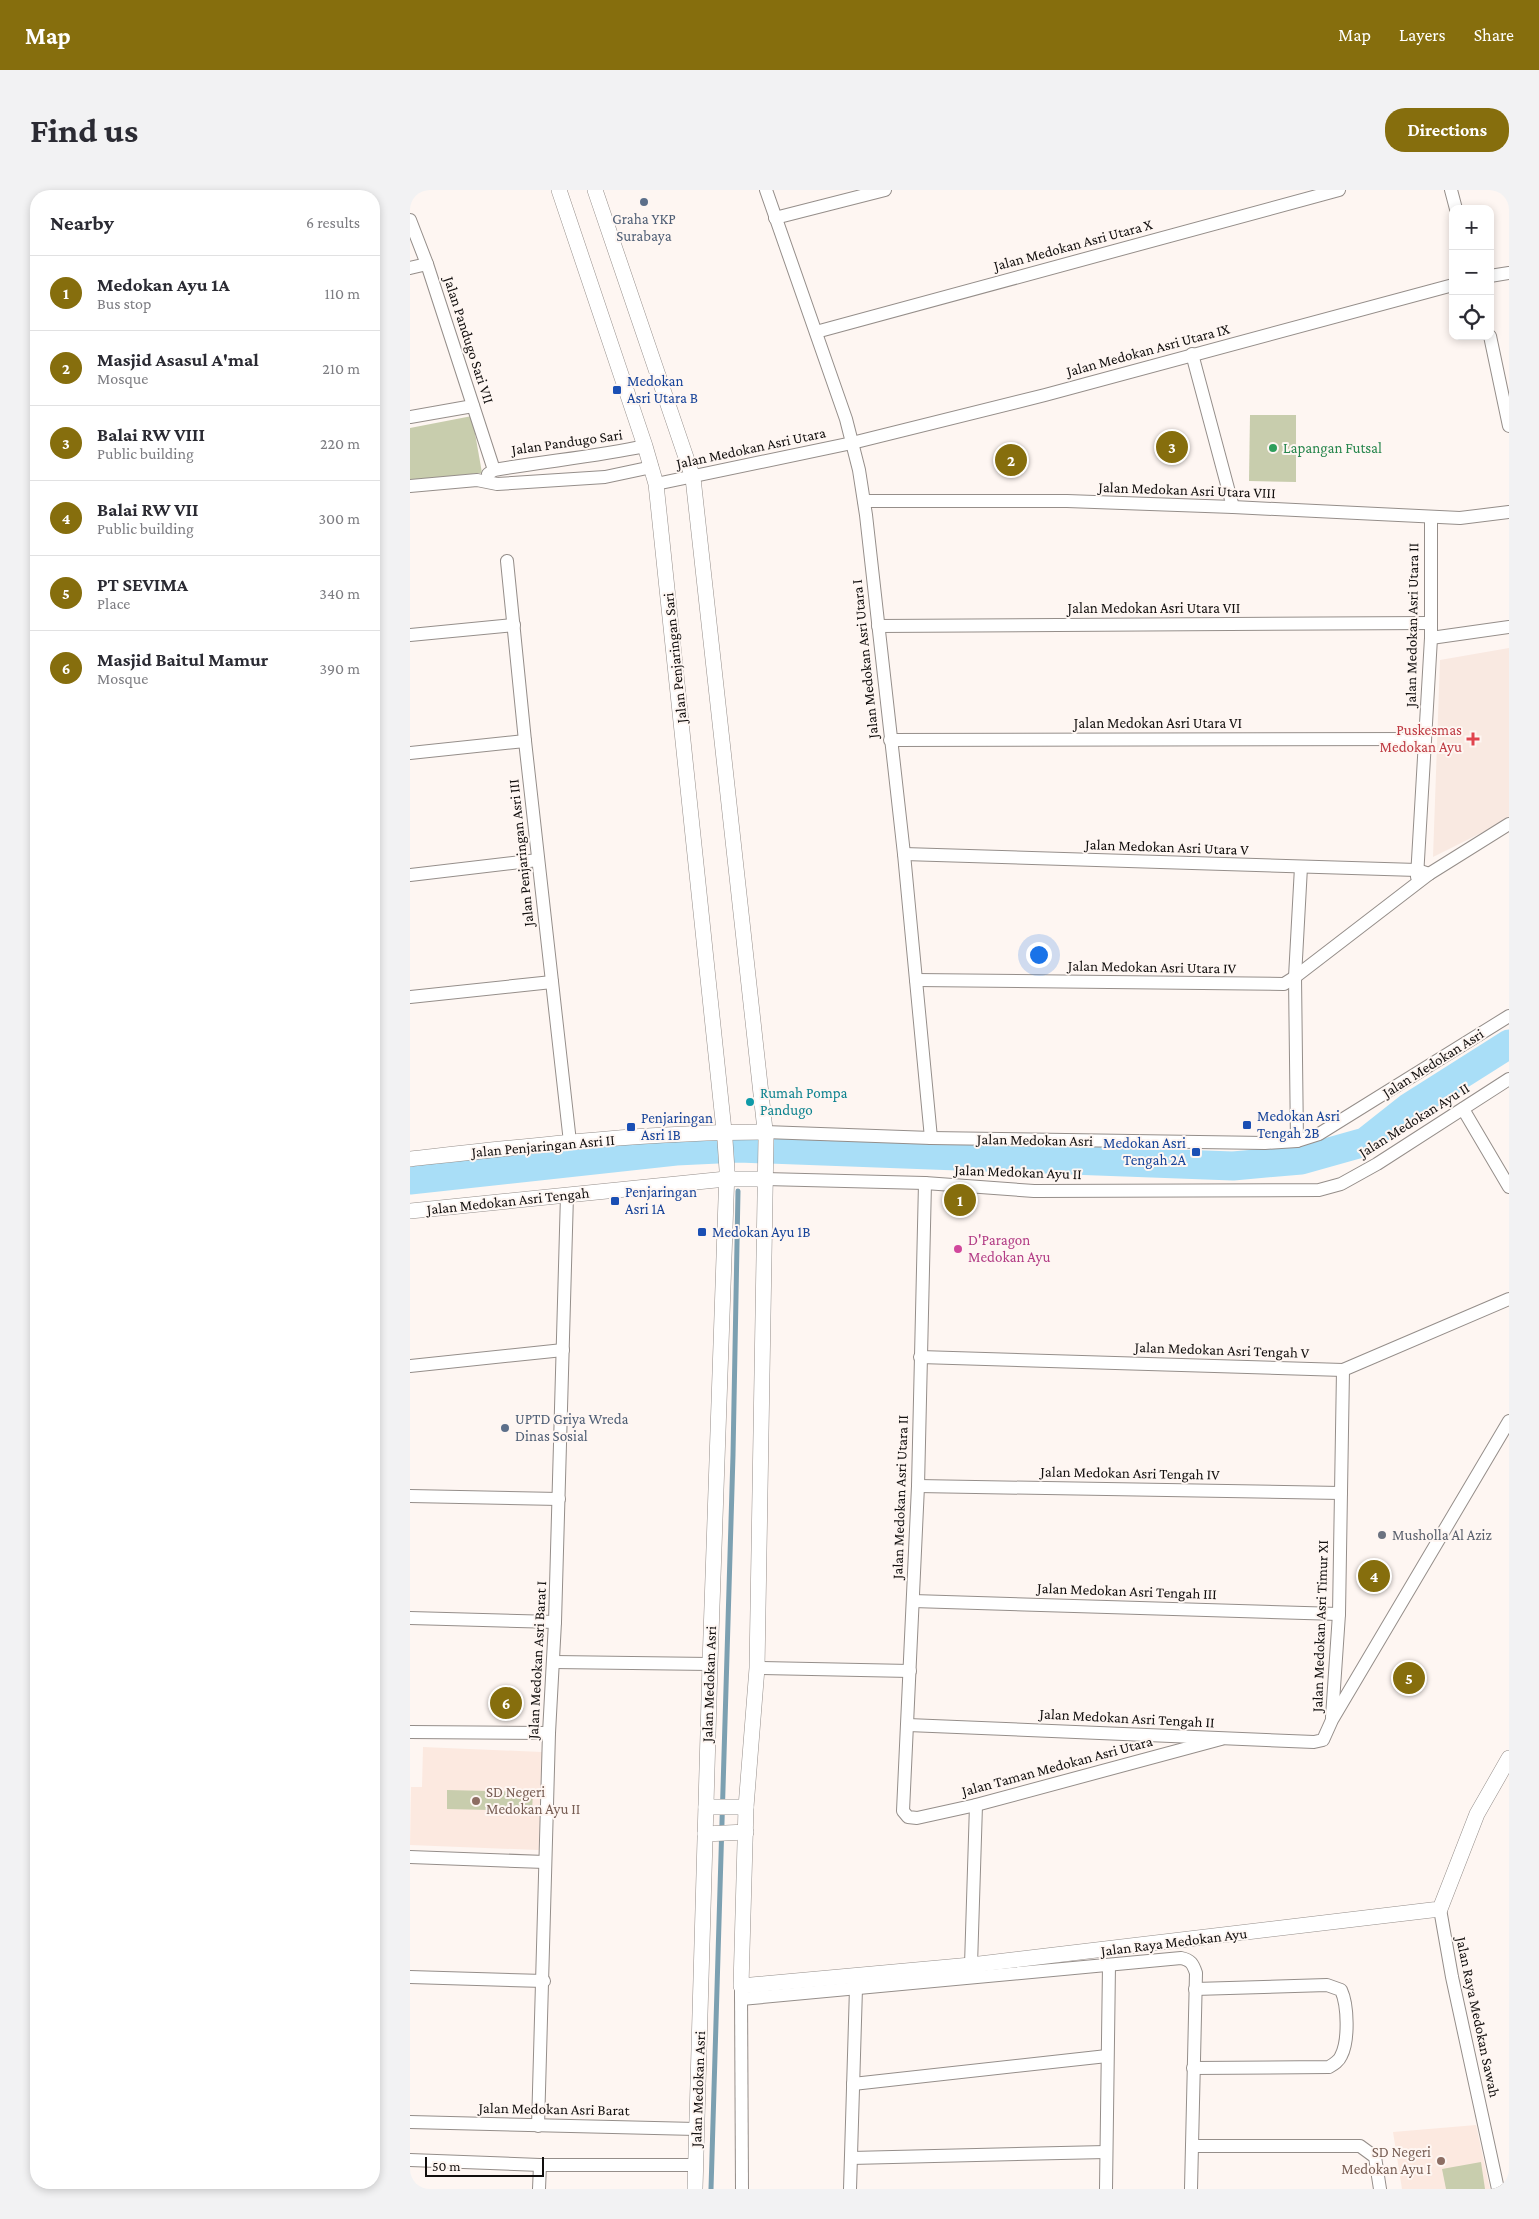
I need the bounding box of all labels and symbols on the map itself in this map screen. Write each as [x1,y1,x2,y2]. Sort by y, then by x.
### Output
marker: Graha YKP Surabaya [638,196,650,208]
place label: Graha YKP Surabaya [612,211,676,245]
street label: Jalan Medokan Asri Utara X [990,216,1155,275]
street label: Jalan Pandugo Sari VII [439,273,497,406]
street label: Jalan Medokan Asri Utara IX [1063,320,1232,381]
place label: Medokan Asri Utara B [627,373,698,406]
marker: Medokan Asri Utara B [611,384,623,396]
street label: Jalan Medokan Asri Utara [673,424,827,473]
street label: Jalan Pandugo Sari [508,426,624,459]
pin: 3 [1156,428,1188,466]
place label: Lapangan Futsal [1283,440,1382,457]
pin: 2 [995,441,1027,479]
marker: Lapangan Futsal [1267,442,1279,454]
street label: Jalan Medokan Asri Utara VIII [1096,479,1276,502]
street label: Jalan Medokan Asri Utara II [1403,543,1422,709]
street label: Jalan Medokan Asri Utara I [849,579,883,741]
street label: Jalan Penjaringan Sari [660,592,691,726]
street label: Jalan Medokan Asri Utara VII [1066,600,1240,617]
street label: Jalan Medokan Asri Utara VI [1072,715,1242,732]
place label: Puskesmas Medokan Ayu [1380,722,1462,756]
marker: Puskesmas Medokan Ayu [1466,732,1480,746]
street label: Jalan Penjaringan Asri III [505,778,538,929]
street label: Jalan Medokan Asri Utara V [1083,836,1250,859]
your location [1026,942,1052,968]
street label: Jalan Medokan Asri Utara IV [1066,957,1237,977]
street label: Jalan Medokan Asri [1378,1025,1487,1102]
street label: Jalan Medokan Ayu II [1354,1079,1473,1162]
place label: Rumah Pompa Pandugo [760,1085,848,1119]
marker: Rumah Pompa Pandugo [744,1096,756,1108]
place label: Medokan Asri Tengah 2B [1257,1108,1340,1142]
place label: Penjaringan Asri 1B [641,1110,713,1143]
marker: Medokan Asri Tengah 2B [1241,1119,1253,1131]
marker: Penjaringan Asri 1B [625,1121,637,1133]
street label: Jalan Medokan Asri [975,1131,1093,1150]
street label: Jalan Penjaringan Asri II [469,1132,615,1161]
place label: Medokan Asri Tengah 2A [1103,1135,1186,1169]
marker: Medokan Asri Tengah 2A [1190,1146,1202,1158]
street label: Jalan Medokan Ayu II [952,1162,1082,1183]
pin: 1 [944,1181,976,1219]
place label: Penjaringan Asri 1A [625,1184,697,1217]
street label: Jalan Medokan Asri Tengah [424,1185,590,1219]
marker: Penjaringan Asri 1A [609,1195,621,1207]
place label: Medokan Ayu 1B [712,1224,810,1241]
marker: Medokan Ayu 1B [696,1226,708,1238]
place label: D'Paragon Medokan Ayu [968,1232,1050,1266]
marker: D'Paragon Medokan Ayu [952,1243,964,1255]
street label: Jalan Medokan Asri Tengah V [1132,1339,1310,1362]
place label: UPTD Griya Wreda Dinas Sosial [515,1411,629,1444]
street label: Jalan Medokan Asri Utara II [889,1415,912,1581]
marker: UPTD Griya Wreda Dinas Sosial [499,1422,511,1434]
street label: Jalan Medokan Asri Tengah IV [1038,1463,1220,1484]
place label: Musholla Al Aziz [1392,1527,1492,1543]
marker: Musholla Al Aziz [1376,1529,1388,1541]
street label: Jalan Medokan Asri Timur XI [1309,1540,1332,1714]
pin: 4 [1358,1557,1390,1595]
street label: Jalan Medokan Asri Tengah III [1035,1580,1217,1603]
street label: Jalan Medokan Asri Barat I [525,1581,550,1742]
street label: Jalan Medokan Asri [699,1626,720,1744]
pin: 5 [1393,1659,1425,1697]
pin: 6 [490,1684,522,1722]
street label: Jalan Medokan Asri Tengah II [1037,1705,1215,1732]
street label: Jalan Taman Medokan Asri Utara [958,1733,1154,1801]
place label: SD Negeri Medokan Ayu II [486,1784,580,1818]
marker: SD Negeri Medokan Ayu II [470,1795,482,1807]
street label: Jalan Raya Medokan Ayu [1098,1925,1248,1960]
street label: Jalan Raya Medokan Sawah [1452,1933,1503,2099]
street label: Jalan Medokan Asri [688,2031,709,2149]
street label: Jalan Medokan Asri Barat [476,2100,631,2119]
place label: SD Negeri Medokan Ayu I [1341,2144,1431,2178]
scale bar [425,2154,544,2177]
marker: SD Negeri Medokan Ayu I [1435,2155,1447,2167]

